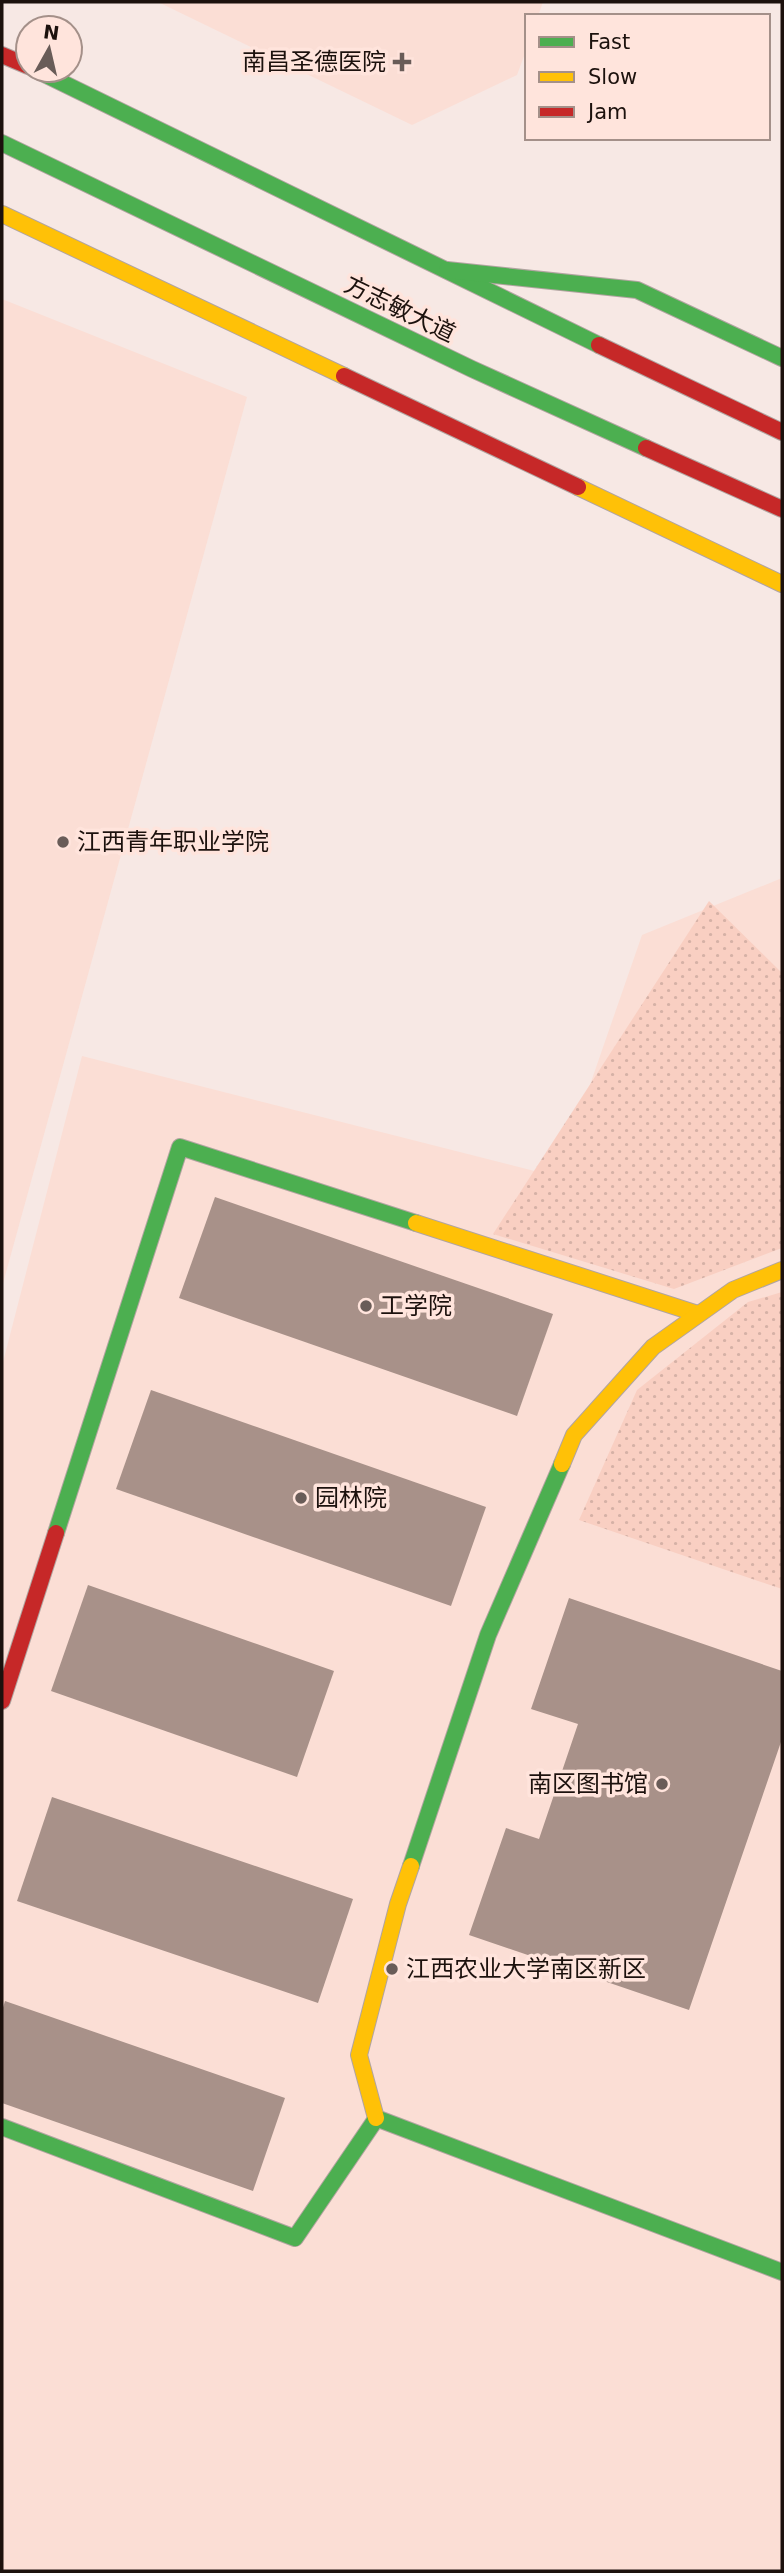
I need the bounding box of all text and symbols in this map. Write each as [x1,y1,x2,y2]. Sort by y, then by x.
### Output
north arrow [14,14,84,84]
legend [525,14,770,140]
text: N [42,20,61,44]
text: Fast [588,30,630,54]
place label: 南昌圣德医院 [242,48,386,76]
marker: 南昌圣德医院 [392,52,412,72]
text: Slow [588,65,637,89]
text: Jam [586,100,628,124]
street label: 方志敏大道 [340,270,460,348]
place label: 江西青年职业学院 [77,828,269,856]
marker: 江西青年职业学院 [55,834,71,850]
place label: 工学院 [380,1292,452,1320]
marker: 工学院 [358,1298,374,1314]
place label: 园林院 [315,1484,387,1512]
marker: 园林院 [293,1490,309,1506]
place label: 南区图书馆 [528,1770,648,1798]
marker: 南区图书馆 [654,1776,670,1792]
place label: 江西农业大学南区新区 [406,1955,646,1983]
marker: 江西农业大学南区新区 [384,1961,400,1977]

